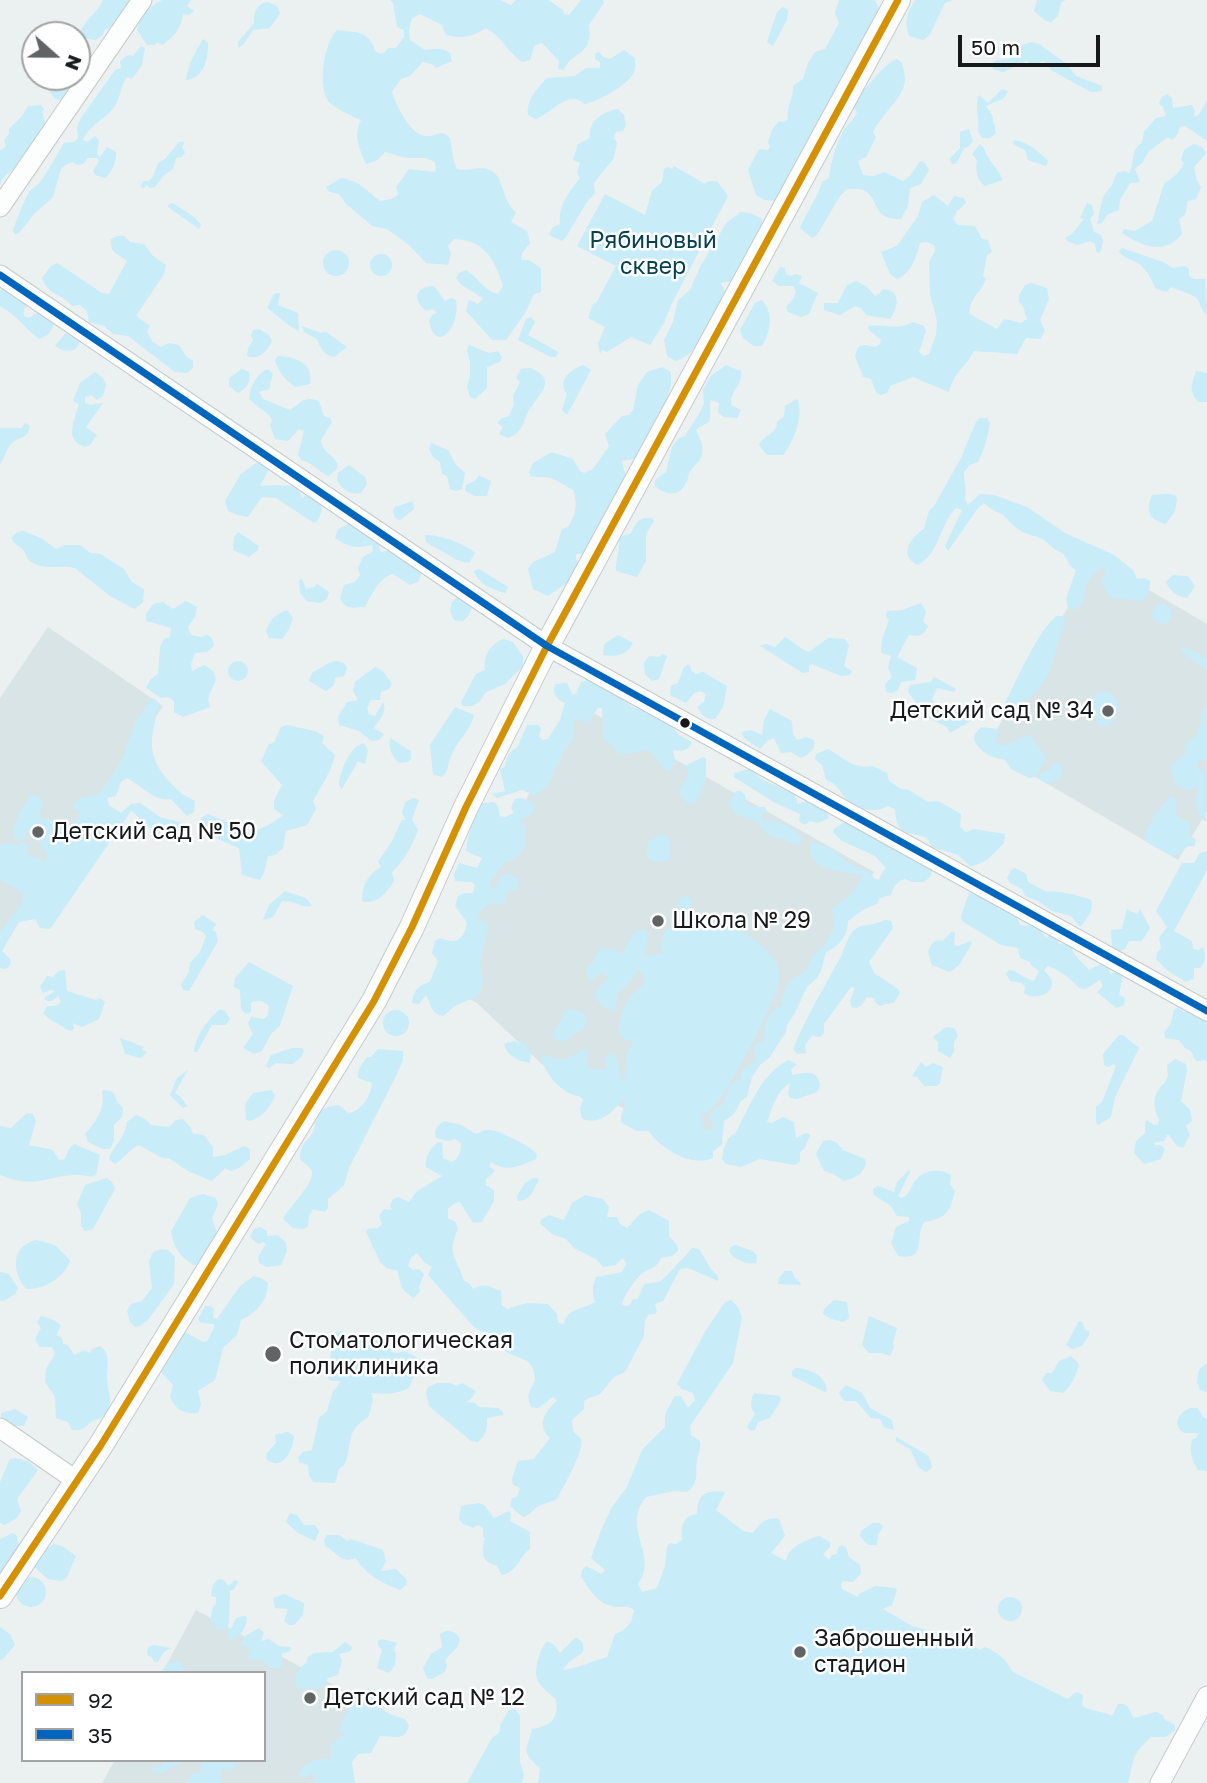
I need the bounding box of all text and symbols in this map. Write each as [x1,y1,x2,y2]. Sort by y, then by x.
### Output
north arrow [21,21,91,91]
scale bar [962,21,1104,65]
text: 50 m [971,34,1020,60]
text: N [61,52,88,74]
park label: Рябиновый сквер [589,227,717,281]
place label: Детский сад № 34 [890,697,1094,725]
marker: Детский сад № 34 [1100,703,1116,719]
unlabelled marker [678,716,692,730]
place label: Детский сад № 50 [52,818,256,846]
marker: Детский сад № 50 [30,824,46,840]
place label: Школа № 29 [672,907,811,935]
marker: Школа № 29 [650,913,666,929]
place label: Стоматологическая поликлиника [289,1327,513,1381]
marker: Стоматологическая поликлиника [263,1344,283,1364]
place label: Заброшенный стадион [814,1625,974,1679]
marker: Заброшенный стадион [792,1644,808,1660]
legend [21,1671,266,1762]
place label: Детский сад № 12 [324,1684,525,1712]
text: 92 [88,1687,113,1713]
marker: Детский сад № 12 [302,1690,318,1706]
text: 35 [88,1722,112,1748]

